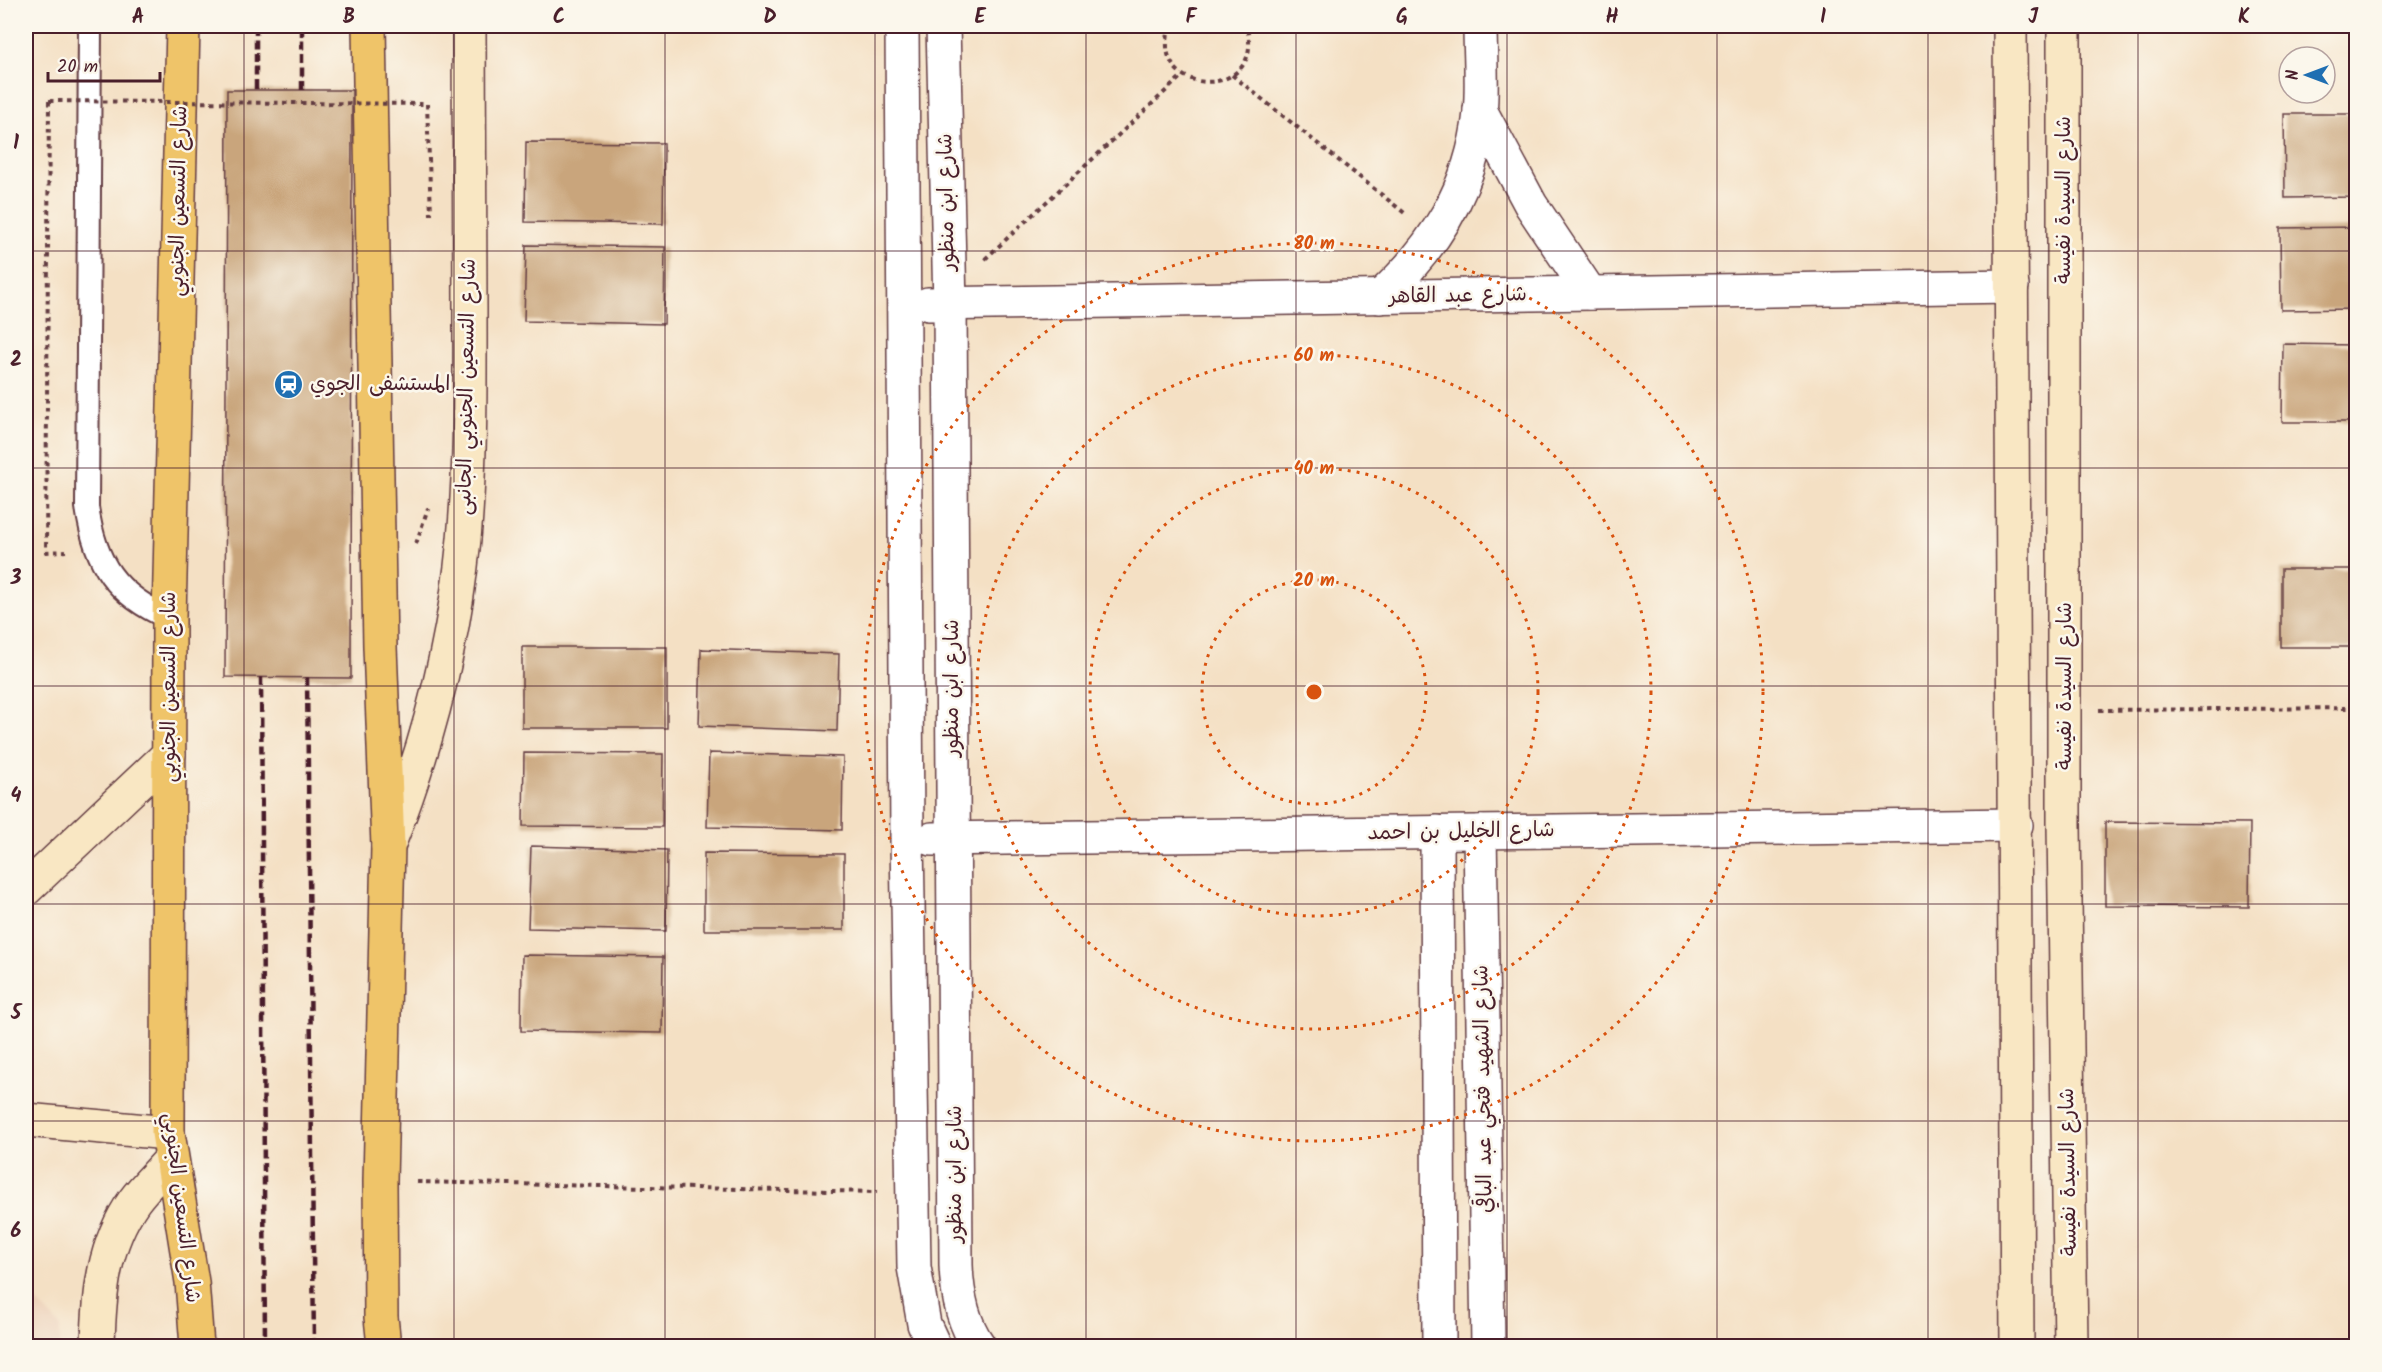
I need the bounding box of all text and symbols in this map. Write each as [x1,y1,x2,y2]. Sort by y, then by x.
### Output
text: A [132,2,144,34]
text: B [343,2,355,34]
text: C [553,2,565,34]
text: D [763,2,777,34]
text: E [974,2,986,34]
text: F [1186,2,1198,34]
text: G [1396,2,1408,34]
text: H [1605,2,1619,34]
text: I [1820,2,1826,34]
text: J [2028,2,2039,34]
text: K [2238,2,2250,34]
scale bar [48,45,160,83]
north arrow [2277,45,2337,105]
text: 20 m [57,53,98,82]
text: N [2281,70,2306,80]
street label: شارع التسعين الجنوبي [161,105,198,297]
street label: شارع السيدة نفيسة [2048,116,2081,284]
text: 1 [13,128,19,160]
street label: شارع ابن منظور [929,133,965,273]
text: 80 m [1293,230,1335,259]
street label: شارع التسعين الجنوبي الجانبى [448,258,487,516]
street label: شارع عبد القاهر [1387,278,1527,314]
text: 60 m [1294,342,1335,371]
text: 2 [10,345,22,377]
station icon: المستشفى الجوي [273,368,305,400]
place label: المستشفى الجوي [310,368,450,401]
text: 40 m [1294,455,1335,484]
text: 3 [10,563,22,595]
text: 20 m [1293,567,1335,596]
street label: شارع التسعين الجنوبي [153,591,187,783]
street label: شارع السيدة نفيسة [2049,602,2082,770]
street label: شارع ابن منظور [936,619,969,759]
centre of rings [1304,682,1324,702]
text: 4 [11,781,22,813]
street label: شارع الخليل بن احمد [1367,814,1555,850]
street label: شارع الشهيد فتحي عبد الباقي [1465,965,1504,1213]
text: 5 [10,998,23,1030]
street label: شارع السيدة نفيسة [2051,1088,2087,1256]
street label: شارع ابن منظور [939,1105,972,1245]
street label: شارع التسعين الجنوبي [152,1111,209,1305]
text: 6 [11,1216,22,1248]

